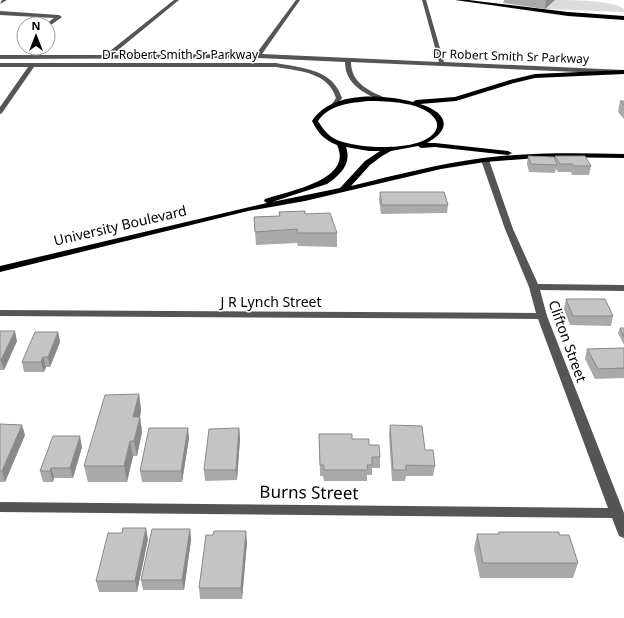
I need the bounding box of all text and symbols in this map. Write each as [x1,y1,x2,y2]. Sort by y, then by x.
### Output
north arrow [16,16,56,56]
text: N [32,18,40,33]
street label: Dr Robert Smith Sr Parkway [433,45,590,67]
street label: Dr Robert Smith Sr Parkway [102,46,259,63]
street label: University Boulevard [52,200,188,250]
street label: J R Lynch Street [218,292,322,311]
street label: Clifton Street [544,297,592,385]
street label: Burns Street [259,480,359,504]

